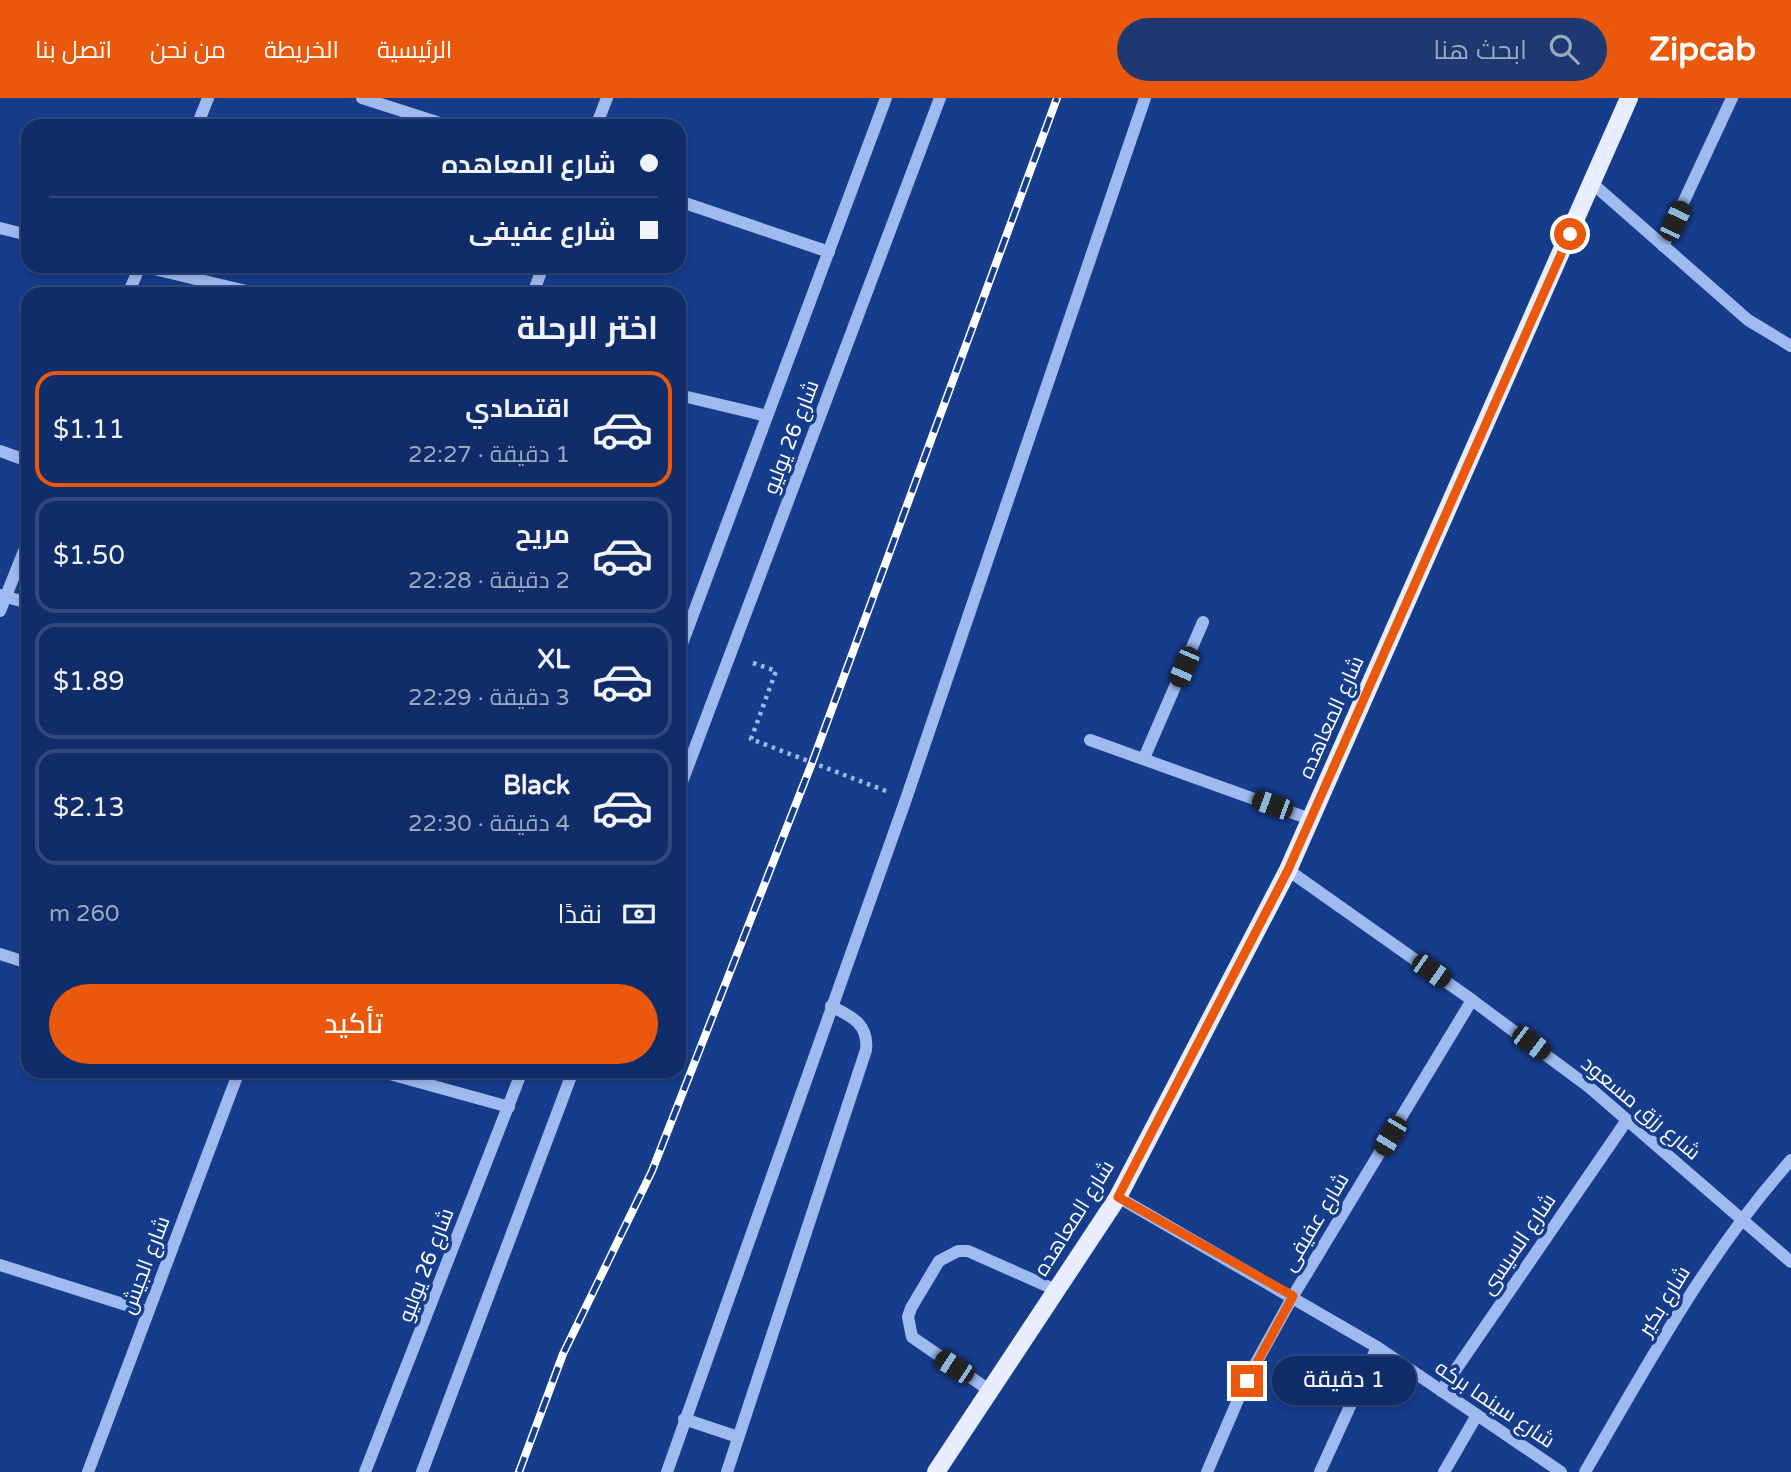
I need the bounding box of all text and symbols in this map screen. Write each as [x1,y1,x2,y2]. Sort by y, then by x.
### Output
search box [1117,18,1607,81]
icon: search [1545,30,1583,68]
text: Zipcab [1649,30,1756,69]
text: ابحث هنا [1433,35,1527,66]
text: اتصل بنا [35,36,112,65]
text: من نحن [150,36,226,65]
text: الخريطة [264,36,339,65]
text: الرئيسية [377,36,452,65]
text: شارع المعاهده [441,149,616,180]
car [1657,198,1694,244]
text: شارع عفيفى [469,216,616,247]
route start [1554,218,1586,250]
text: اختر الرحلة [517,310,658,348]
street label: شارع 26 يوليو [758,377,826,498]
text: اقتصادي [465,393,570,424]
icon: car [591,398,654,461]
text: $1.11 [53,414,125,445]
text: 1 دقيقة · 22:27 [408,441,570,469]
text: مريح [515,519,570,550]
icon: car [591,524,654,587]
text: $1.50 [53,540,125,571]
text: 2 دقيقة · 22:28 [408,567,570,595]
text: XL [538,644,570,675]
car [1167,644,1202,690]
icon: car [591,650,654,713]
street label: شارع المعاهده [1293,652,1371,783]
text: $1.89 [53,666,125,697]
text: 3 دقيقة · 22:29 [408,684,570,712]
text: Black [503,770,570,801]
icon: car [591,776,654,839]
car [1249,788,1296,822]
text: $2.13 [53,792,125,823]
text: 4 دقيقة · 22:30 [408,810,570,838]
icon: cash [620,895,658,933]
text: نقدًا [558,899,602,930]
text: 260 m [49,900,119,928]
car [1408,950,1455,992]
button: تأكيد [49,984,658,1064]
car [1508,1022,1555,1064]
street label: شارع رزق مسعود [1575,1051,1705,1166]
car [1371,1113,1410,1159]
street label: شارع المعاهده [1029,1156,1121,1281]
street label: شارع عفيفى [1276,1169,1355,1276]
street label: شارع السيسى [1476,1189,1562,1300]
street label: شارع 26 يوليو [393,1205,461,1326]
street label: شارع الجيش [115,1213,176,1318]
street label: شارع بكير [1633,1262,1697,1342]
car [931,1347,978,1387]
street label: شارع سينما بركه [1430,1355,1559,1454]
callout: 1 دقيقة [1272,1356,1415,1406]
route end [1231,1365,1263,1397]
text: 1 دقيقة [1303,1366,1385,1394]

